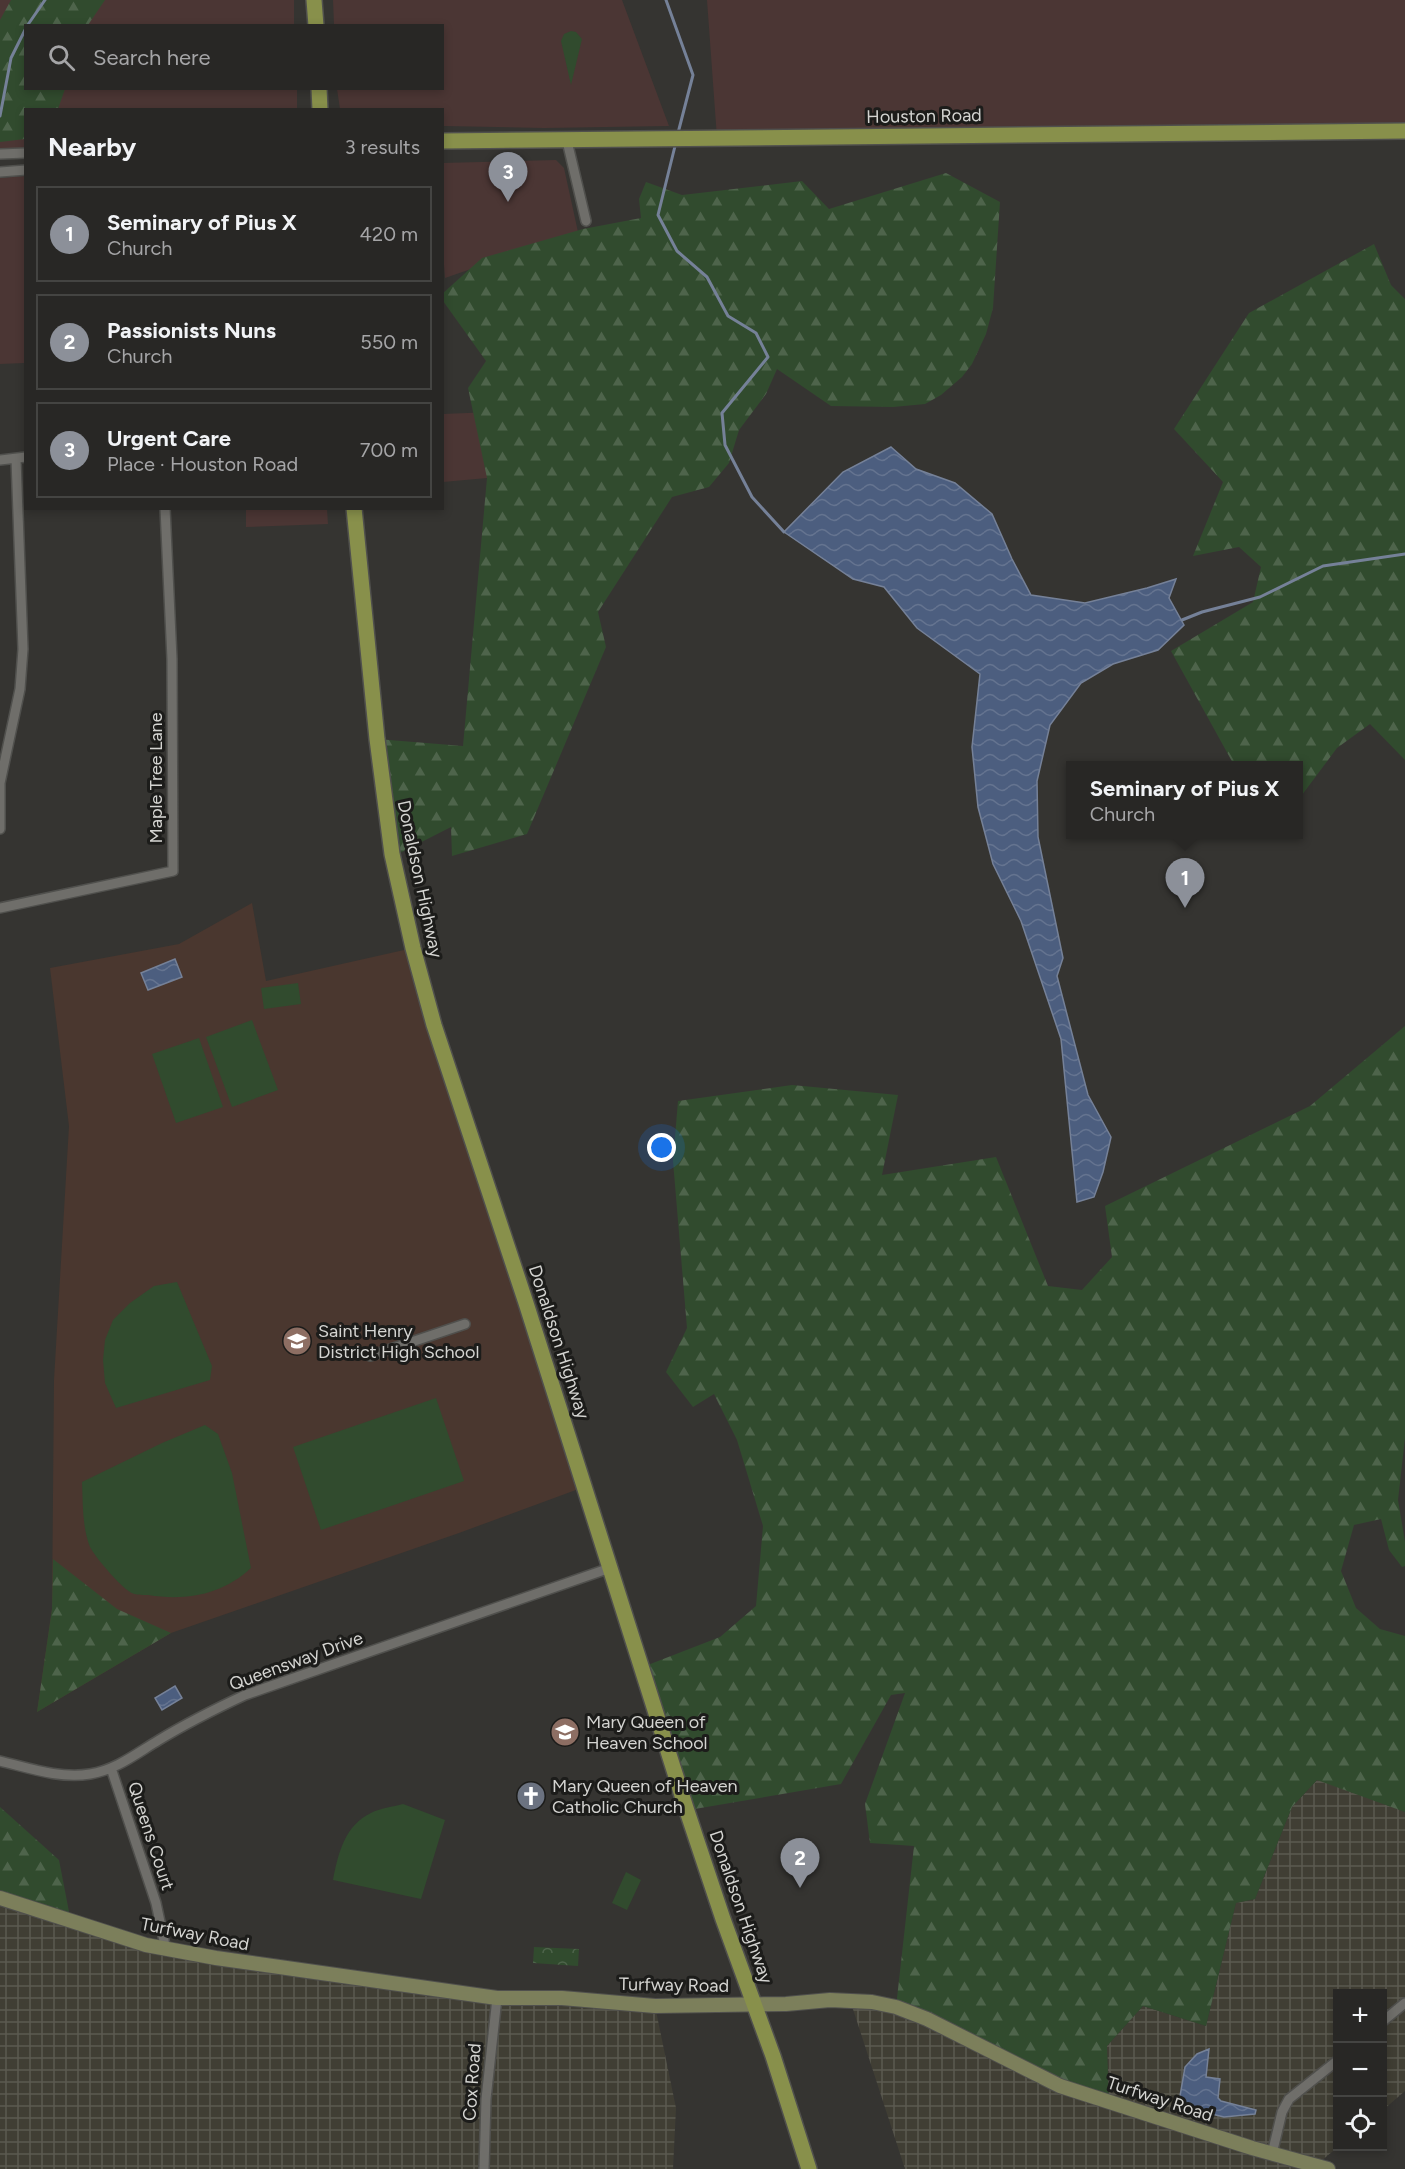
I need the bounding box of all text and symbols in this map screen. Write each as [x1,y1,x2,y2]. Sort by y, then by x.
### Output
search box [24,24,444,90]
icon: search [45,41,78,74]
text: Search here [93,44,211,71]
street label: Houston Road [866,104,982,128]
text: Nearby [48,131,136,163]
text: 3 results [345,135,420,159]
pin: 3 [488,152,528,202]
text: Seminary of Pius X [107,209,297,236]
text: 1 [65,222,74,246]
text: 420 m [360,222,418,246]
text: Church [107,236,172,260]
text: Passionists Nuns [107,317,276,344]
text: 2 [64,330,75,354]
text: 550 m [360,330,418,354]
text: Church [107,344,172,368]
text: Urgent Care [107,425,231,452]
text: 3 [64,438,75,462]
text: 700 m [360,438,418,462]
text: Place · Houston Road [107,452,298,476]
street label: Maple Tree Lane [145,712,167,843]
popup [1066,761,1303,839]
text: Seminary of Pius X [1090,775,1279,802]
street label: Donaldson Highway [393,798,448,960]
text: Church [1090,802,1155,826]
pin: 1 [1166,858,1204,908]
your location [647,1133,676,1162]
street label: Donaldson Highway [524,1262,594,1422]
place label: Saint Henry District High School [318,1320,479,1363]
school or university icon: Saint Henry District High School [281,1325,313,1357]
street label: Queensway Drive [226,1627,366,1695]
place label: Mary Queen of Heaven School [586,1711,708,1754]
school or university icon: Mary Queen of Heaven School [549,1716,581,1748]
place label: Mary Queen of Heaven Catholic Church [552,1775,738,1818]
street label: Queens Court [123,1779,179,1893]
church icon: Mary Queen of Heaven Catholic Church [515,1780,547,1812]
street label: Donaldson Highway [704,1828,778,1987]
pin: 2 [780,1838,820,1888]
street label: Turfway Road [139,1913,251,1955]
street label: Turfway Road [619,1973,729,1997]
map controls [1333,1989,1387,2151]
button: + [1333,1989,1387,2043]
street label: Cox Road [458,2042,486,2122]
button: − [1333,2043,1387,2097]
street label: Turfway Road [1104,2072,1216,2126]
button: locate [1333,2097,1387,2151]

